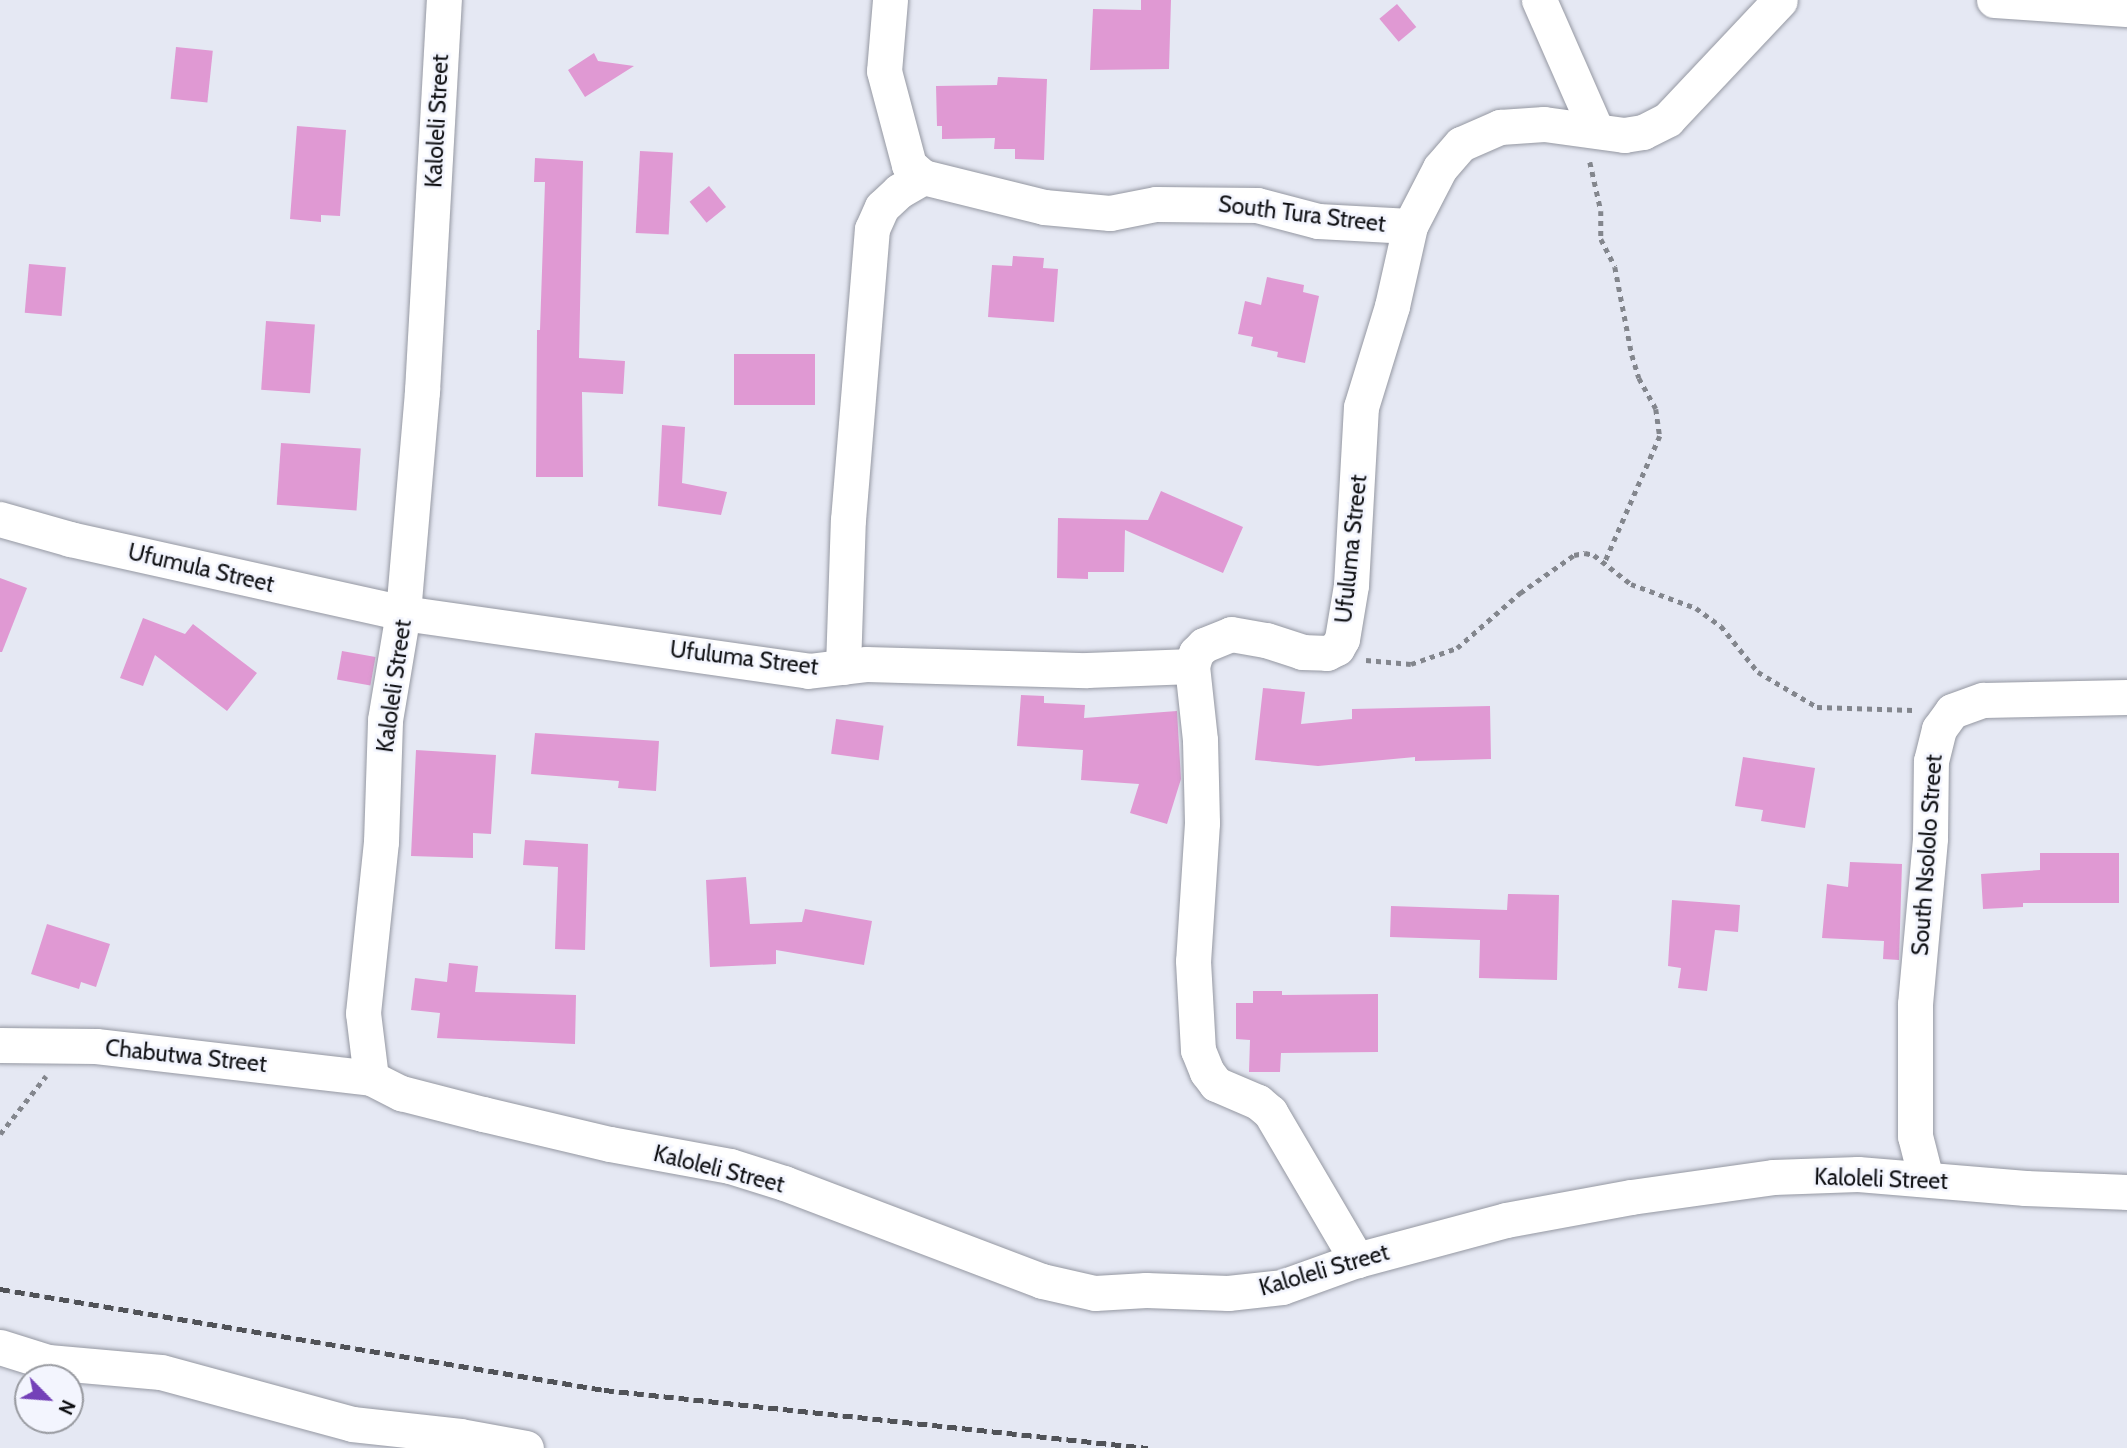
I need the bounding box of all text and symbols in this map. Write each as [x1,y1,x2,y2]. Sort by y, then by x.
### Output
street label: Kaloleli Street [420,54,454,188]
street label: South Tura Street [1217,190,1387,238]
street label: Ufuluma Street [1329,473,1373,625]
street label: Ufumula Street [125,538,277,598]
street label: Kaloleli Street [371,618,417,754]
street label: Ufuluma Street [668,635,820,681]
street label: South Nsololo Street [1906,753,1948,957]
street label: Chabutwa Street [104,1034,268,1078]
street label: Kaloleli Street [651,1139,787,1199]
street label: Kaloleli Street [1814,1163,1948,1195]
street label: Kaloleli Street [1256,1238,1392,1302]
north arrow [14,1364,84,1434]
text: N [53,1396,80,1418]

